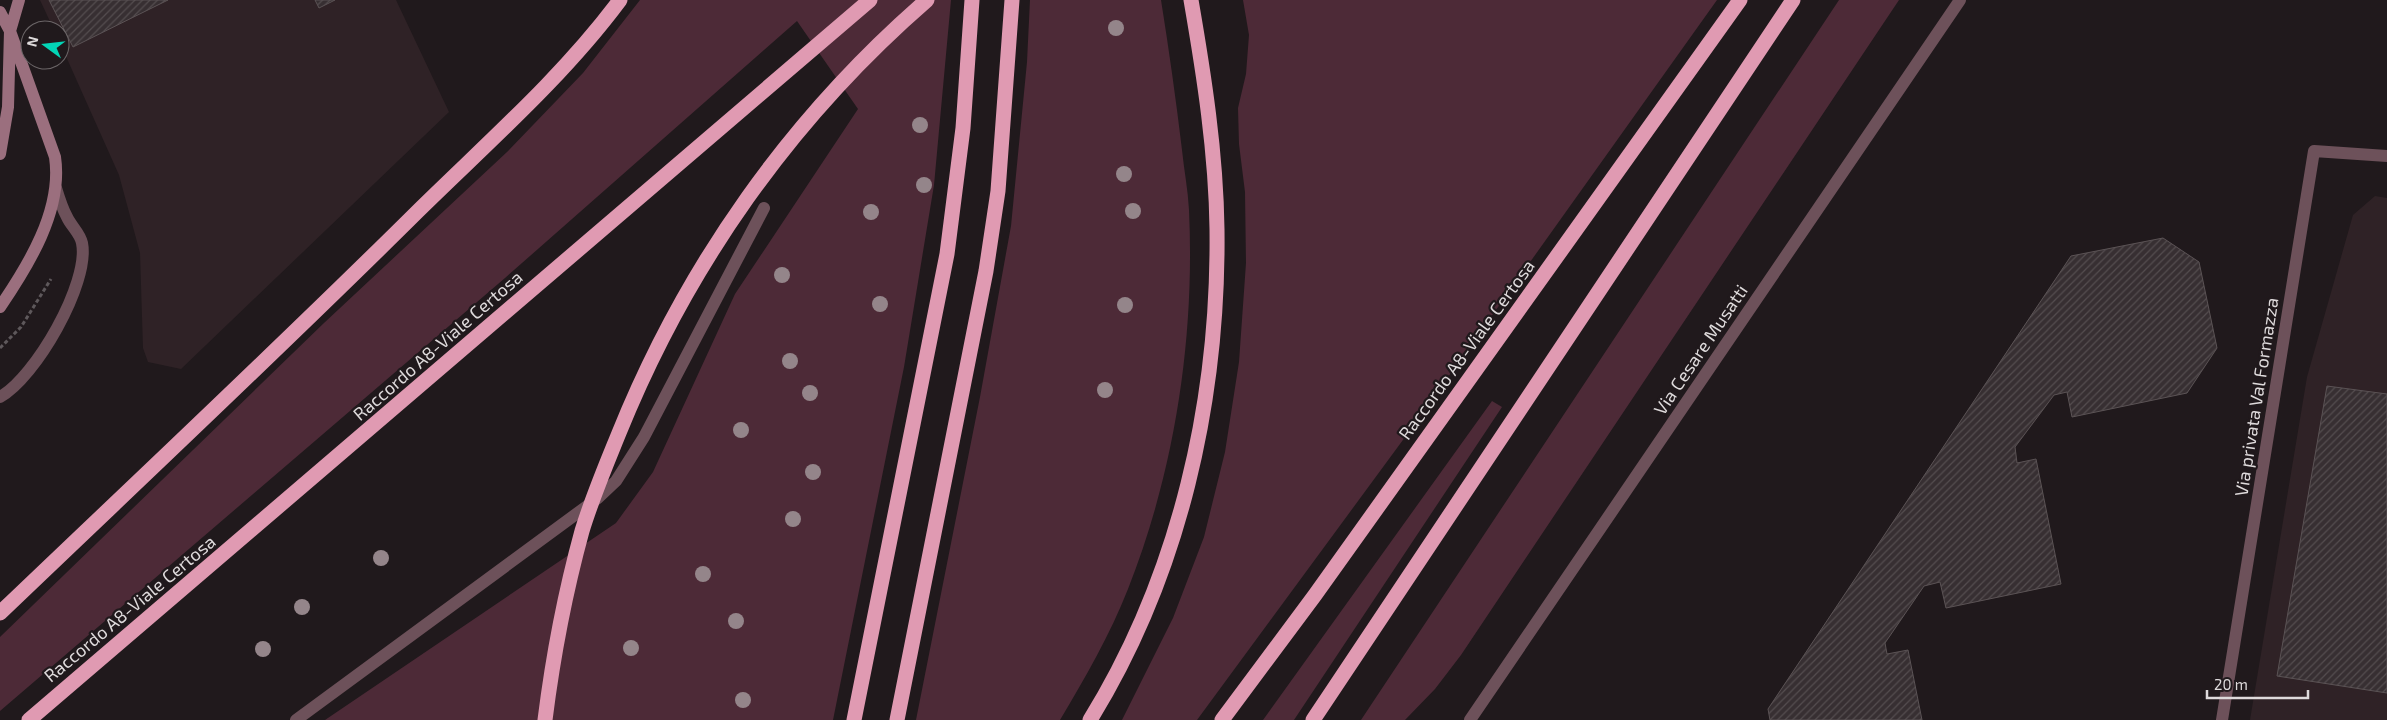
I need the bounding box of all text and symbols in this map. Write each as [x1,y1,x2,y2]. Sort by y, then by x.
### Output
north arrow [20,20,70,70]
text: N [22,34,41,49]
street label: Raccordo A8-Viale Certosa [1393,255,1539,444]
street label: Raccordo A8-Viale Certosa [348,266,526,425]
street label: Via Cesare Musatti [1648,280,1752,419]
street label: Via privata Val Formazza [2229,296,2283,498]
street label: Raccordo A8-Viale Certosa [39,530,220,686]
scale bar [2207,668,2308,700]
text: 20 m [2214,675,2248,693]

